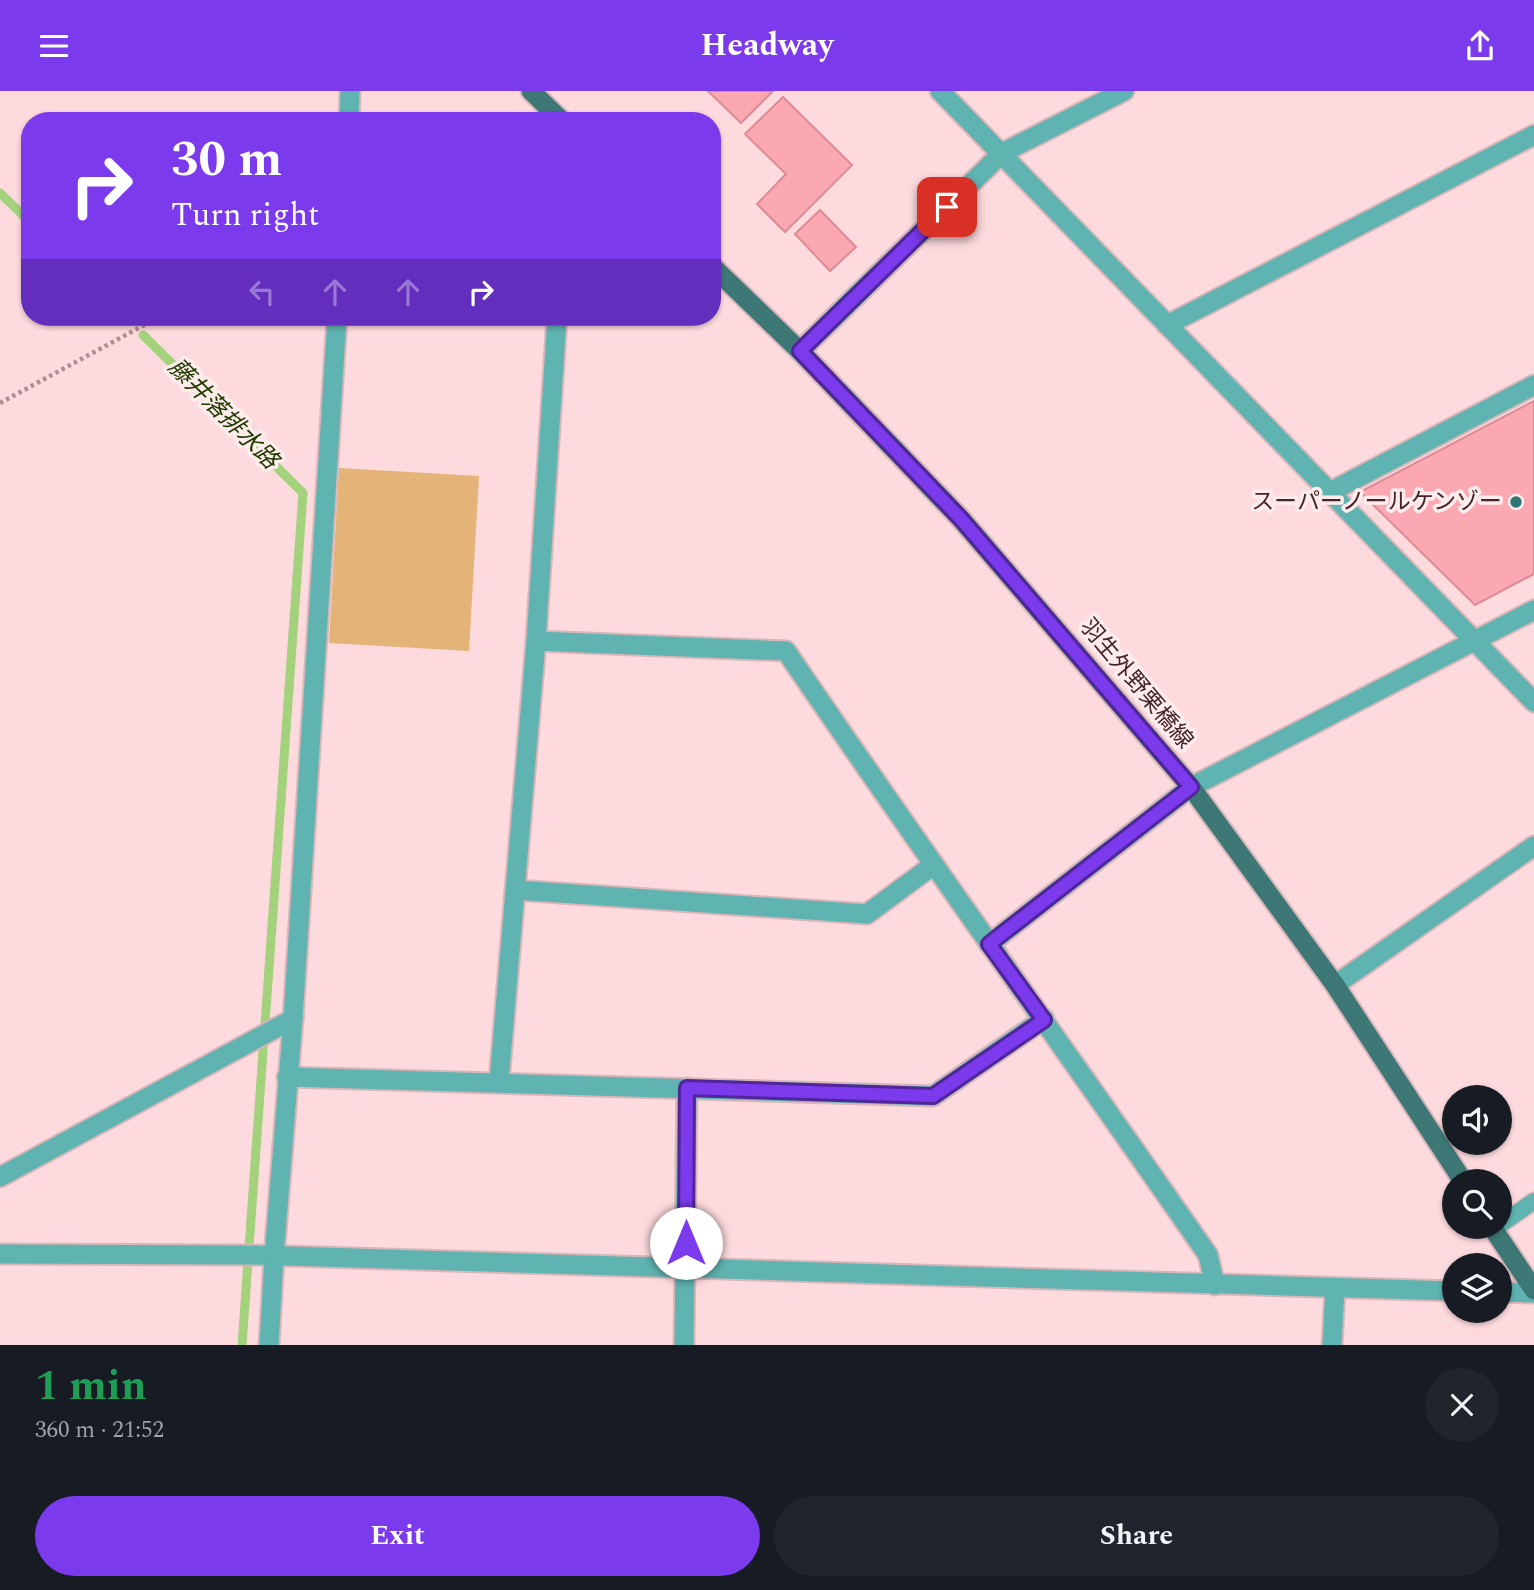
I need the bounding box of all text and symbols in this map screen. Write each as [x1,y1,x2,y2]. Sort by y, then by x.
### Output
text: Headway [701,21,833,70]
icon: menu [35,27,73,65]
icon: share [1461,27,1499,65]
text: 30 m [171,123,282,198]
icon: right [56,140,147,231]
pin [917,177,977,237]
icon: arrive [928,188,966,226]
text: Turn right [171,191,319,240]
icon: left [243,273,281,311]
icon: ahead [316,273,354,311]
icon: ahead [389,273,427,311]
icon: right [462,273,500,311]
water label: 藤井落排水路 [159,350,288,479]
place label: スーパーノールケンゾー [1251,485,1502,520]
marker: スーパーノールケンゾー [1508,494,1524,510]
street label: 羽生外野栗橋線 [1071,611,1201,757]
map controls [1442,1085,1512,1323]
button: sound [1442,1085,1512,1155]
button: search [1442,1169,1512,1239]
position arrow [649,1206,723,1280]
button: layers [1442,1253,1512,1323]
text: 1 min [35,1355,147,1418]
button: close [1425,1368,1499,1442]
text: 360 m · 21:52 [35,1413,164,1448]
button: Exit [35,1496,760,1576]
button: Share [774,1496,1499,1576]

